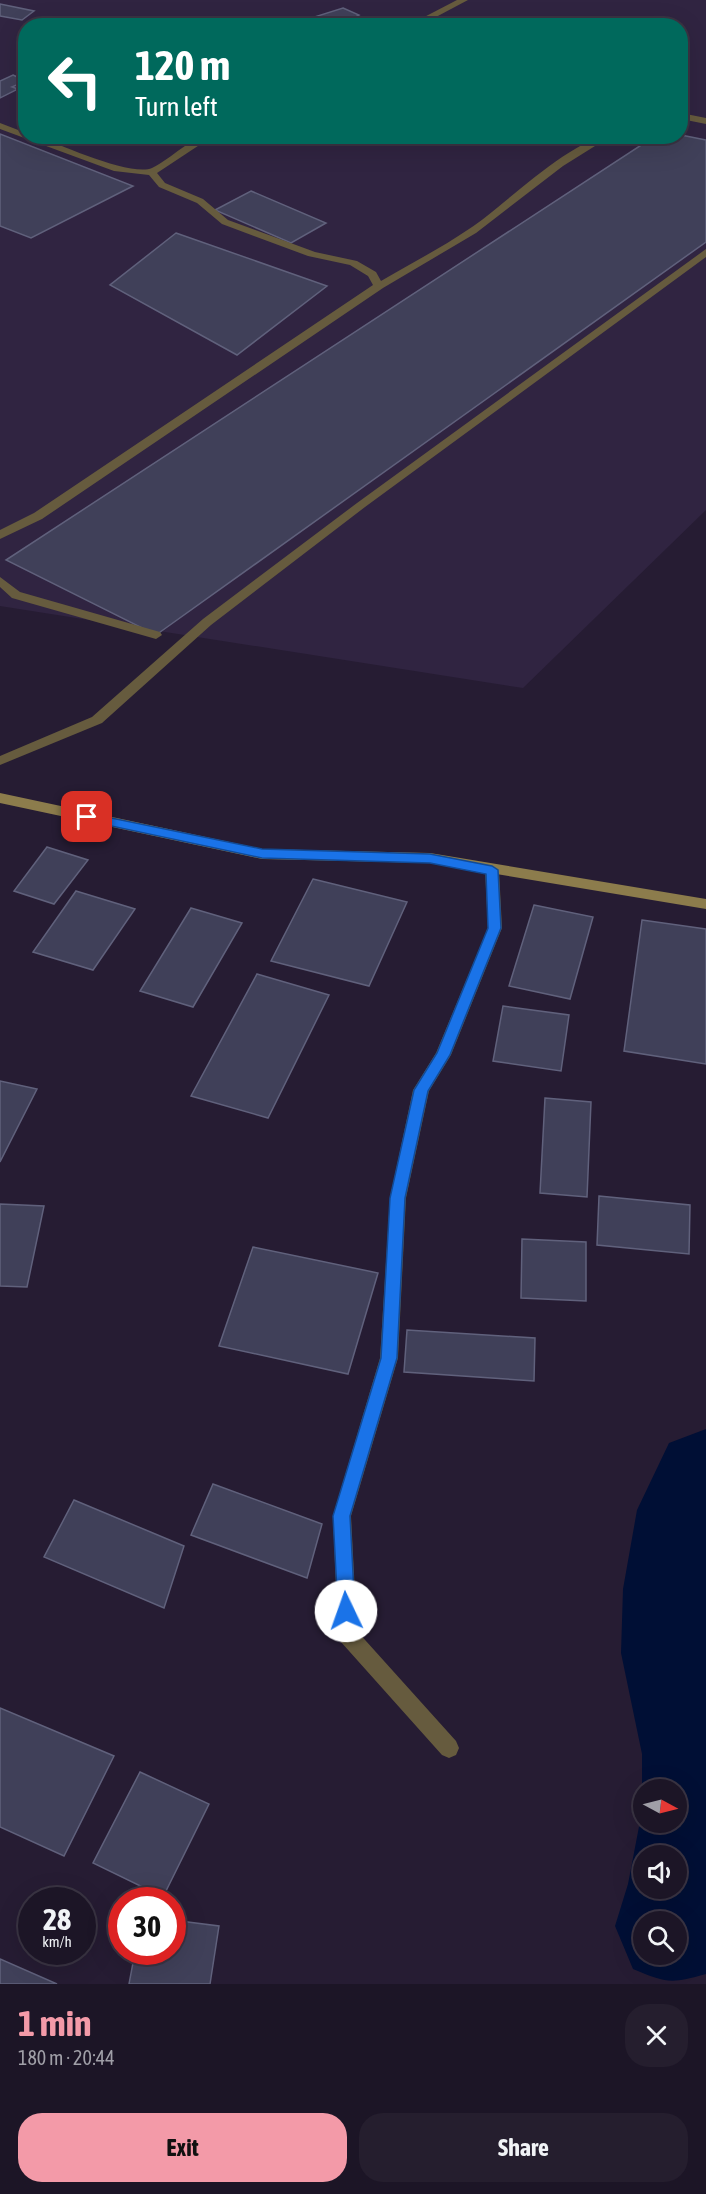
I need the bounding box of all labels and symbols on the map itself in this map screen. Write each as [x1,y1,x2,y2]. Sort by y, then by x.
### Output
pin [61,791,112,842]
position arrow [314,1579,378,1643]
north arrow [633,1779,687,1833]
speed limit sign: 30 [108,1887,186,1965]

